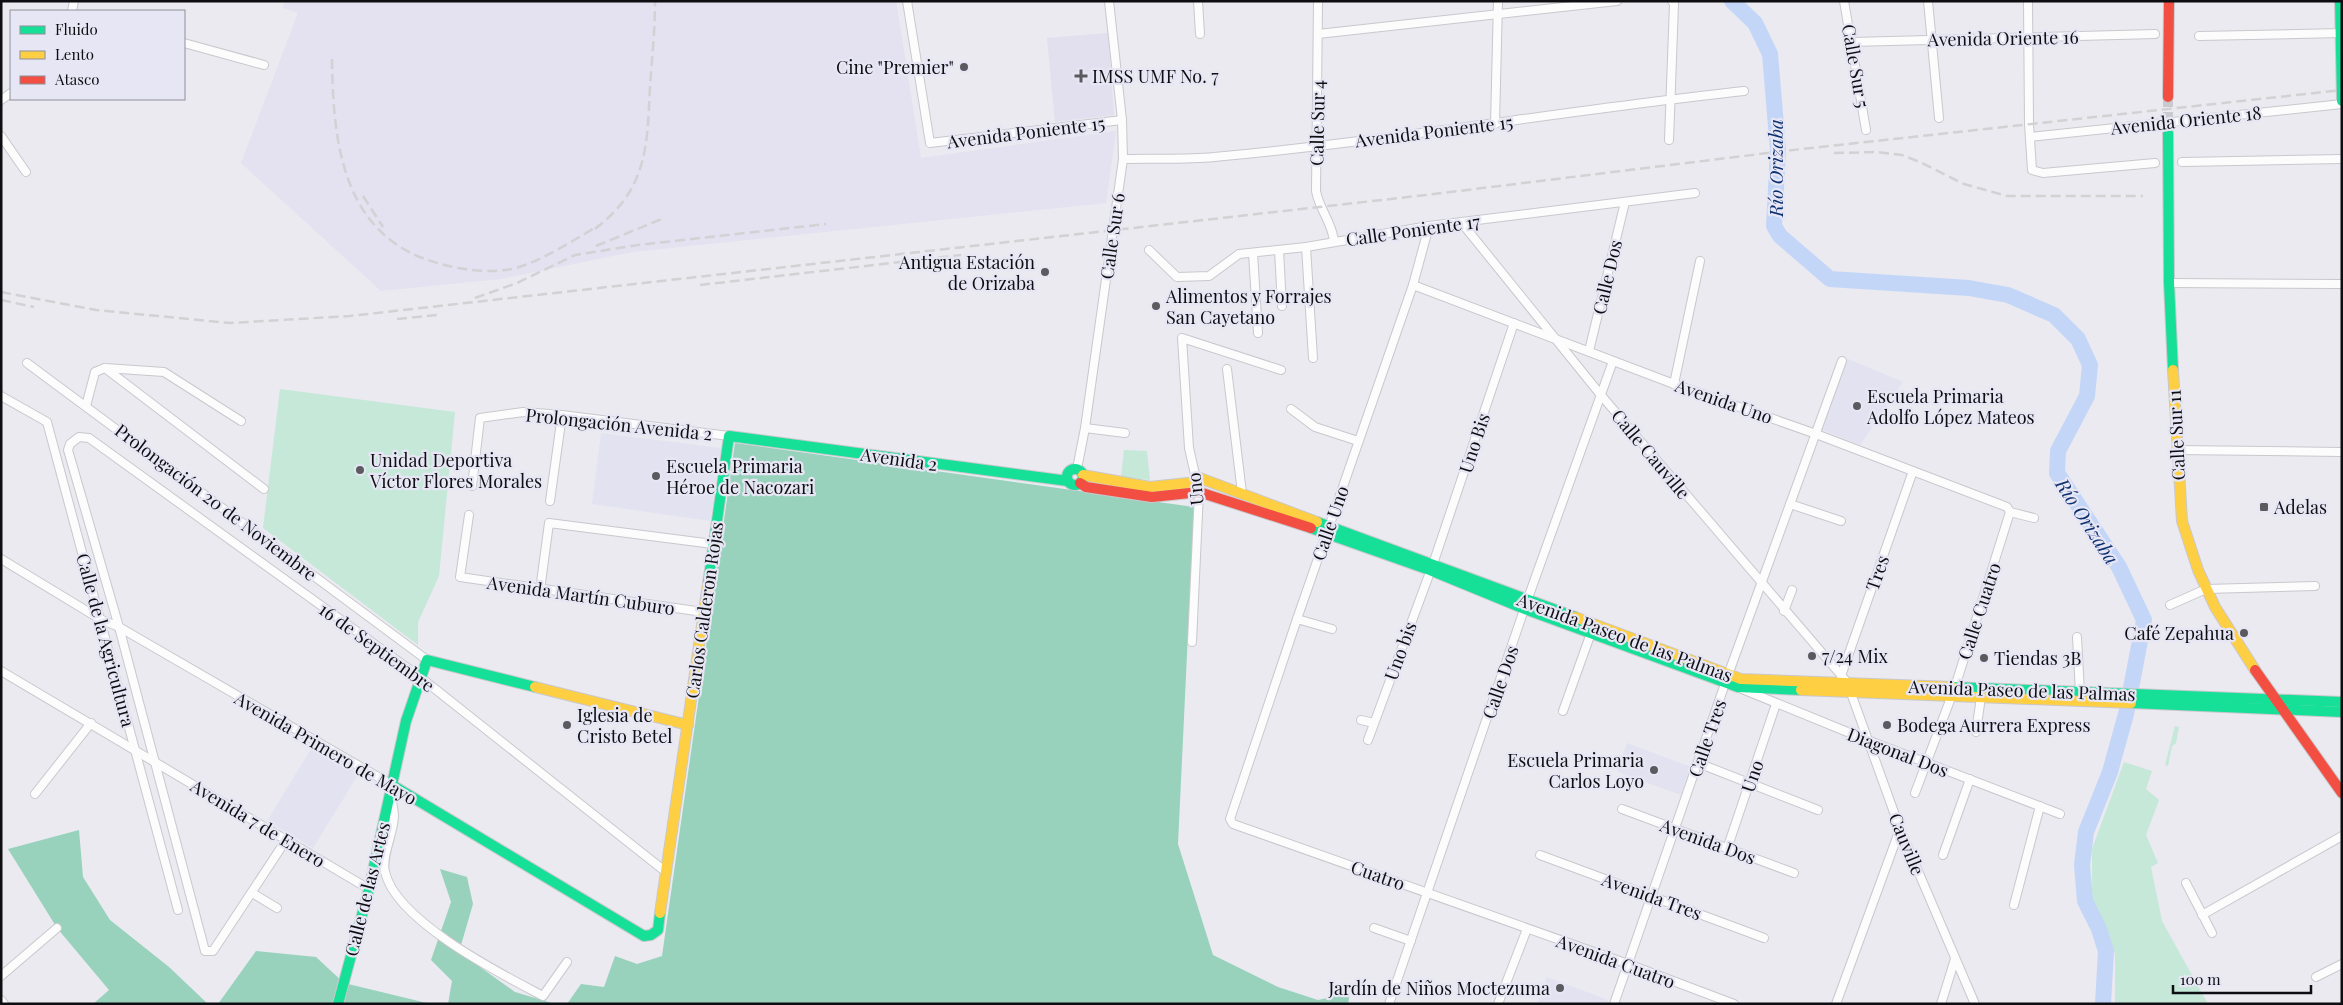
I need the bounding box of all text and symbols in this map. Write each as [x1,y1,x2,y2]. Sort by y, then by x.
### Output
legend [10,10,185,100]
text: Fluido [55,19,98,39]
street label: Calle Sur 5 [1837,22,1875,110]
street label: Avenida Oriente 16 [1926,25,2079,51]
text: Lento [55,44,94,64]
place label: Cine "Premier" [836,55,954,79]
marker: Cine "Premier" [958,61,970,73]
place label: IMSS UMF No. 7 [1092,64,1219,88]
text: Atasco [54,69,99,89]
marker: IMSS UMF No. 7 [1074,69,1088,83]
street label: Calle Sur 4 [1304,80,1330,166]
street label: Avenida Oriente 18 [2109,100,2262,140]
street label: Avenida Poniente 15 [1353,109,1514,153]
street label: Avenida Poniente 15 [945,110,1106,154]
water label: Río Orizaba [1762,119,1788,218]
street label: Calle Sur 6 [1094,191,1130,281]
street label: Calle Poniente 17 [1344,209,1482,251]
street label: Calle Dos [1587,237,1627,317]
place label: Antigua Estación de Orizaba [898,250,1035,295]
marker: Antigua Estación de Orizaba [1039,266,1051,278]
place label: Alimentos y Forrajes San Cayetano [1165,284,1332,329]
marker: Alimentos y Forrajes San Cayetano [1150,300,1162,312]
street label: Avenida Uno [1671,373,1776,429]
place label: Escuela Primaria Adolfo López Mateos [1866,384,2035,429]
street label: Calle Sur 11 [2162,389,2190,481]
marker: Escuela Primaria Adolfo López Mateos [1851,400,1863,412]
street label: Prolongación Avenida 2 [525,402,713,446]
street label: Calle Cauville [1606,404,1696,504]
street label: Uno Bis [1453,410,1495,476]
street label: Prolongación 20 de Noviembre [110,418,322,586]
street label: Avenida 2 [858,442,939,476]
place label: Unidad Deportiva Víctor Flores Morales [369,448,542,493]
place label: Escuela Primaria Héroe de Nacozari [666,454,814,499]
marker: Unidad Deportiva Víctor Flores Morales [354,464,366,476]
marker: Escuela Primaria Héroe de Nacozari [650,470,662,482]
street label: Uno [1181,471,1209,506]
water label: Río Orizaba [2050,472,2126,569]
street label: Calle Uno [1306,482,1354,564]
place label: Adelas [2273,495,2327,519]
marker: Adelas [2258,501,2270,513]
street label: Carlos Calderon Rojas [680,520,728,700]
street label: Calle de la Agricultura [71,551,141,729]
street label: Tres [1860,552,1894,594]
street label: Calle Cuatro [1952,559,2006,663]
street label: Avenida Martín Cuburo [485,570,676,620]
street label: Avenida Paseo de las Palmas [1513,587,1736,687]
street label: 16 de Septiembre [314,597,440,697]
street label: Uno bis [1378,618,1422,684]
place label: Café Zepahua [2124,621,2234,645]
marker: Café Zepahua [2238,627,2250,639]
street label: Calle Dos [1476,642,1524,722]
place label: 7/24 Mix [1822,644,1888,668]
place label: Tiendas 3B [1994,646,2082,670]
marker: 7/24 Mix [1806,650,1818,662]
marker: Tiendas 3B [1978,652,1990,664]
street label: Avenida Paseo de las Palmas [1907,674,2136,706]
street label: Avenida Primero de Mayo [230,685,422,810]
street label: Calle Tres [1683,696,1731,780]
place label: Iglesia de Cristo Betel [577,703,672,748]
place label: Bodega Aurrera Express [1897,713,2090,737]
marker: Iglesia de Cristo Betel [561,719,573,731]
marker: Bodega Aurrera Express [1881,719,1893,731]
street label: Diagonal Dos [1844,722,1952,782]
place label: Escuela Primaria Carlos Loyo [1507,748,1644,793]
street label: Uno [1735,757,1769,795]
marker: Escuela Primaria Carlos Loyo [1648,764,1660,776]
street label: Avenida 7 de Enero [185,773,330,873]
street label: Cauville [1884,809,1930,879]
street label: Avenida Dos [1656,812,1759,869]
street label: Calle de las Artes [339,819,395,959]
street label: Cuatro [1348,855,1408,895]
street label: Avenida Tres [1598,867,1705,925]
street label: Avenida Cuatro [1552,928,1679,994]
scale bar [2173,962,2310,994]
text: 100 m [2180,969,2221,989]
place label: Jardín de Niños Moctezuma [1328,976,1550,1000]
marker: Jardín de Niños Moctezuma [1554,982,1566,994]

